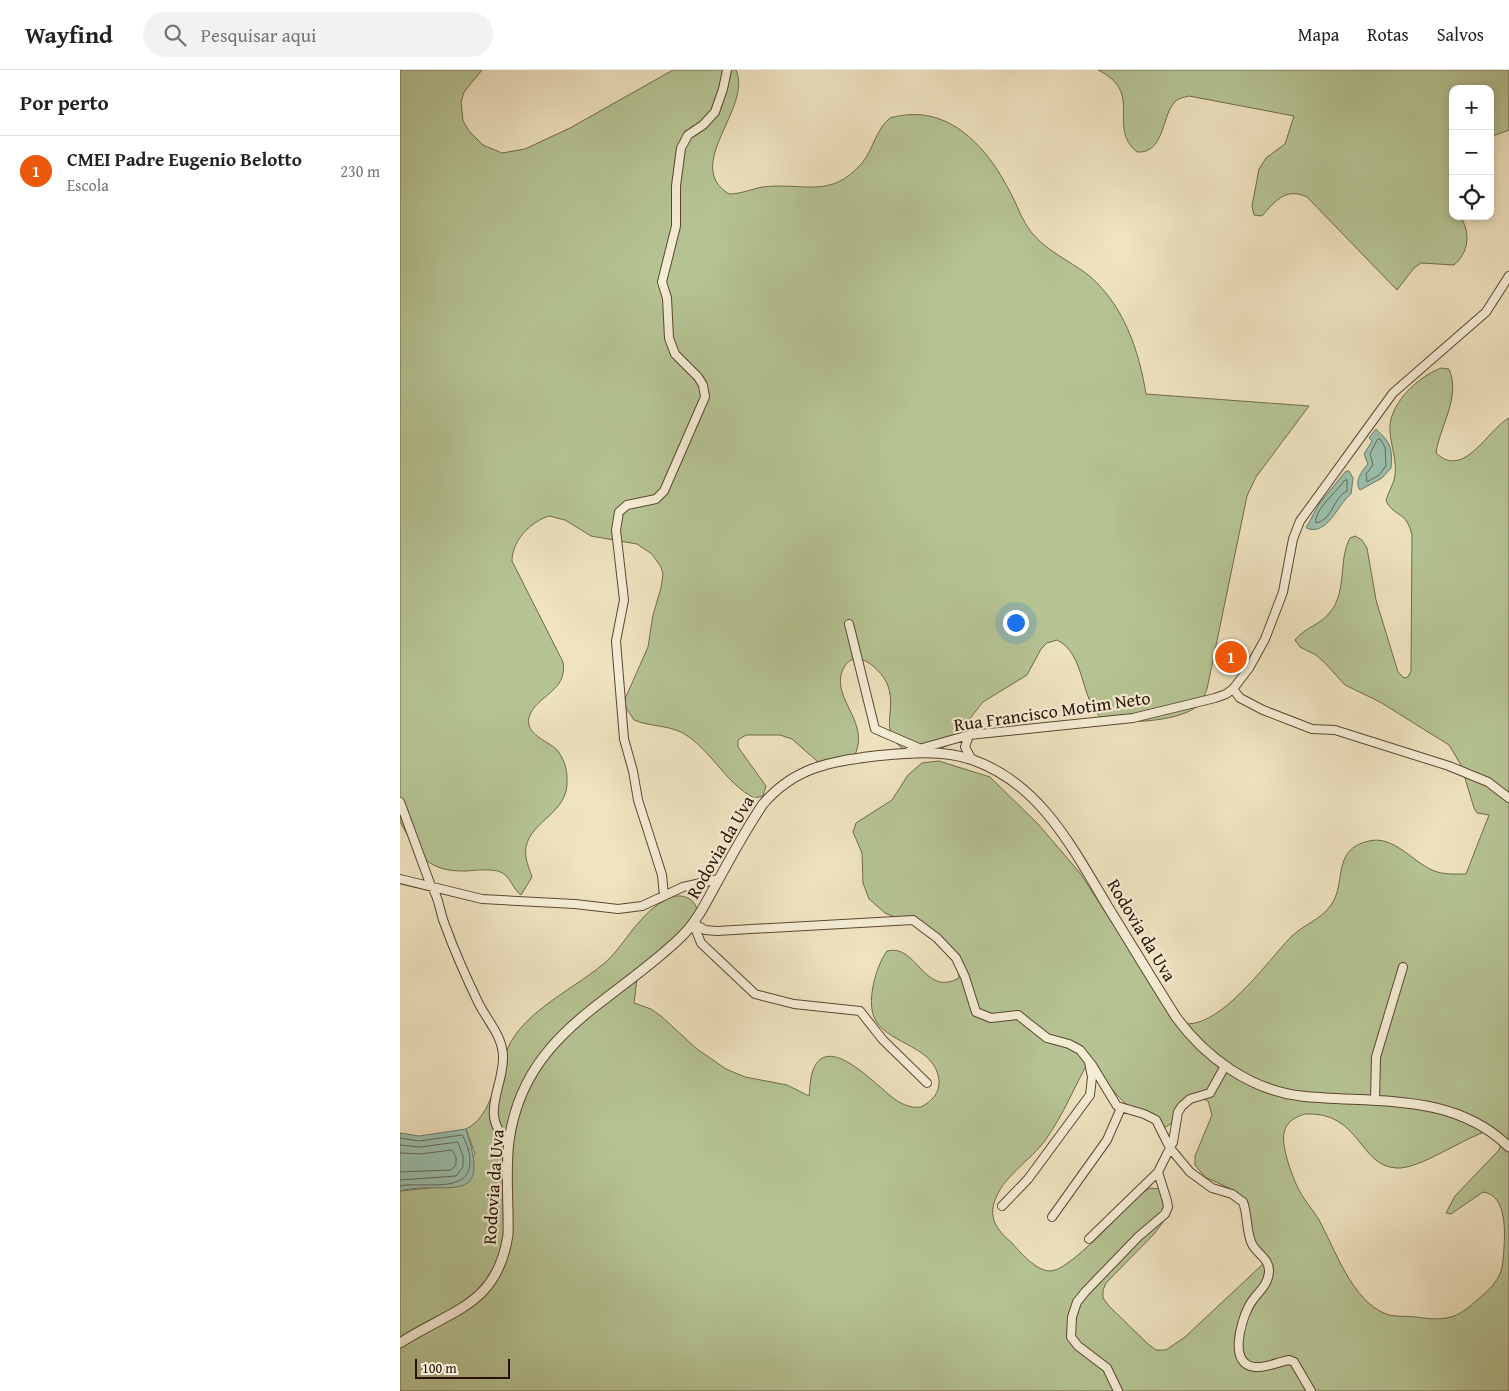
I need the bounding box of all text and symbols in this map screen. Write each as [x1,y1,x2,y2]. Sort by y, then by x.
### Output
search box [143,12,493,57]
text: Wayfind [25,17,113,52]
icon: search [161,21,189,49]
text: Pesquisar aqui [201,21,316,49]
text: Mapa [1298,21,1339,48]
text: Rotas [1367,21,1409,48]
text: Salvos [1437,21,1484,48]
map controls [1449,85,1494,220]
button: + [1449,85,1494,130]
text: Por perto [20,87,109,118]
button: − [1449,130,1494,175]
text: CMEI Padre Eugenio Belotto [67,145,302,173]
text: 1 [32,159,40,183]
text: 230 m [340,159,380,183]
text: Escola [67,173,109,197]
button: locate [1449,175,1494,220]
your location [1003,610,1029,636]
pin: 1 [1215,638,1247,676]
street label: Rua Francisco Motim Neto [952,684,1152,738]
street label: Rodovia da Uva [679,790,761,904]
street label: Rodovia da Uva [1101,874,1184,987]
street label: Rodovia da Uva [476,1128,511,1246]
scale bar [415,1356,510,1379]
text: 100 m [422,1358,457,1378]

